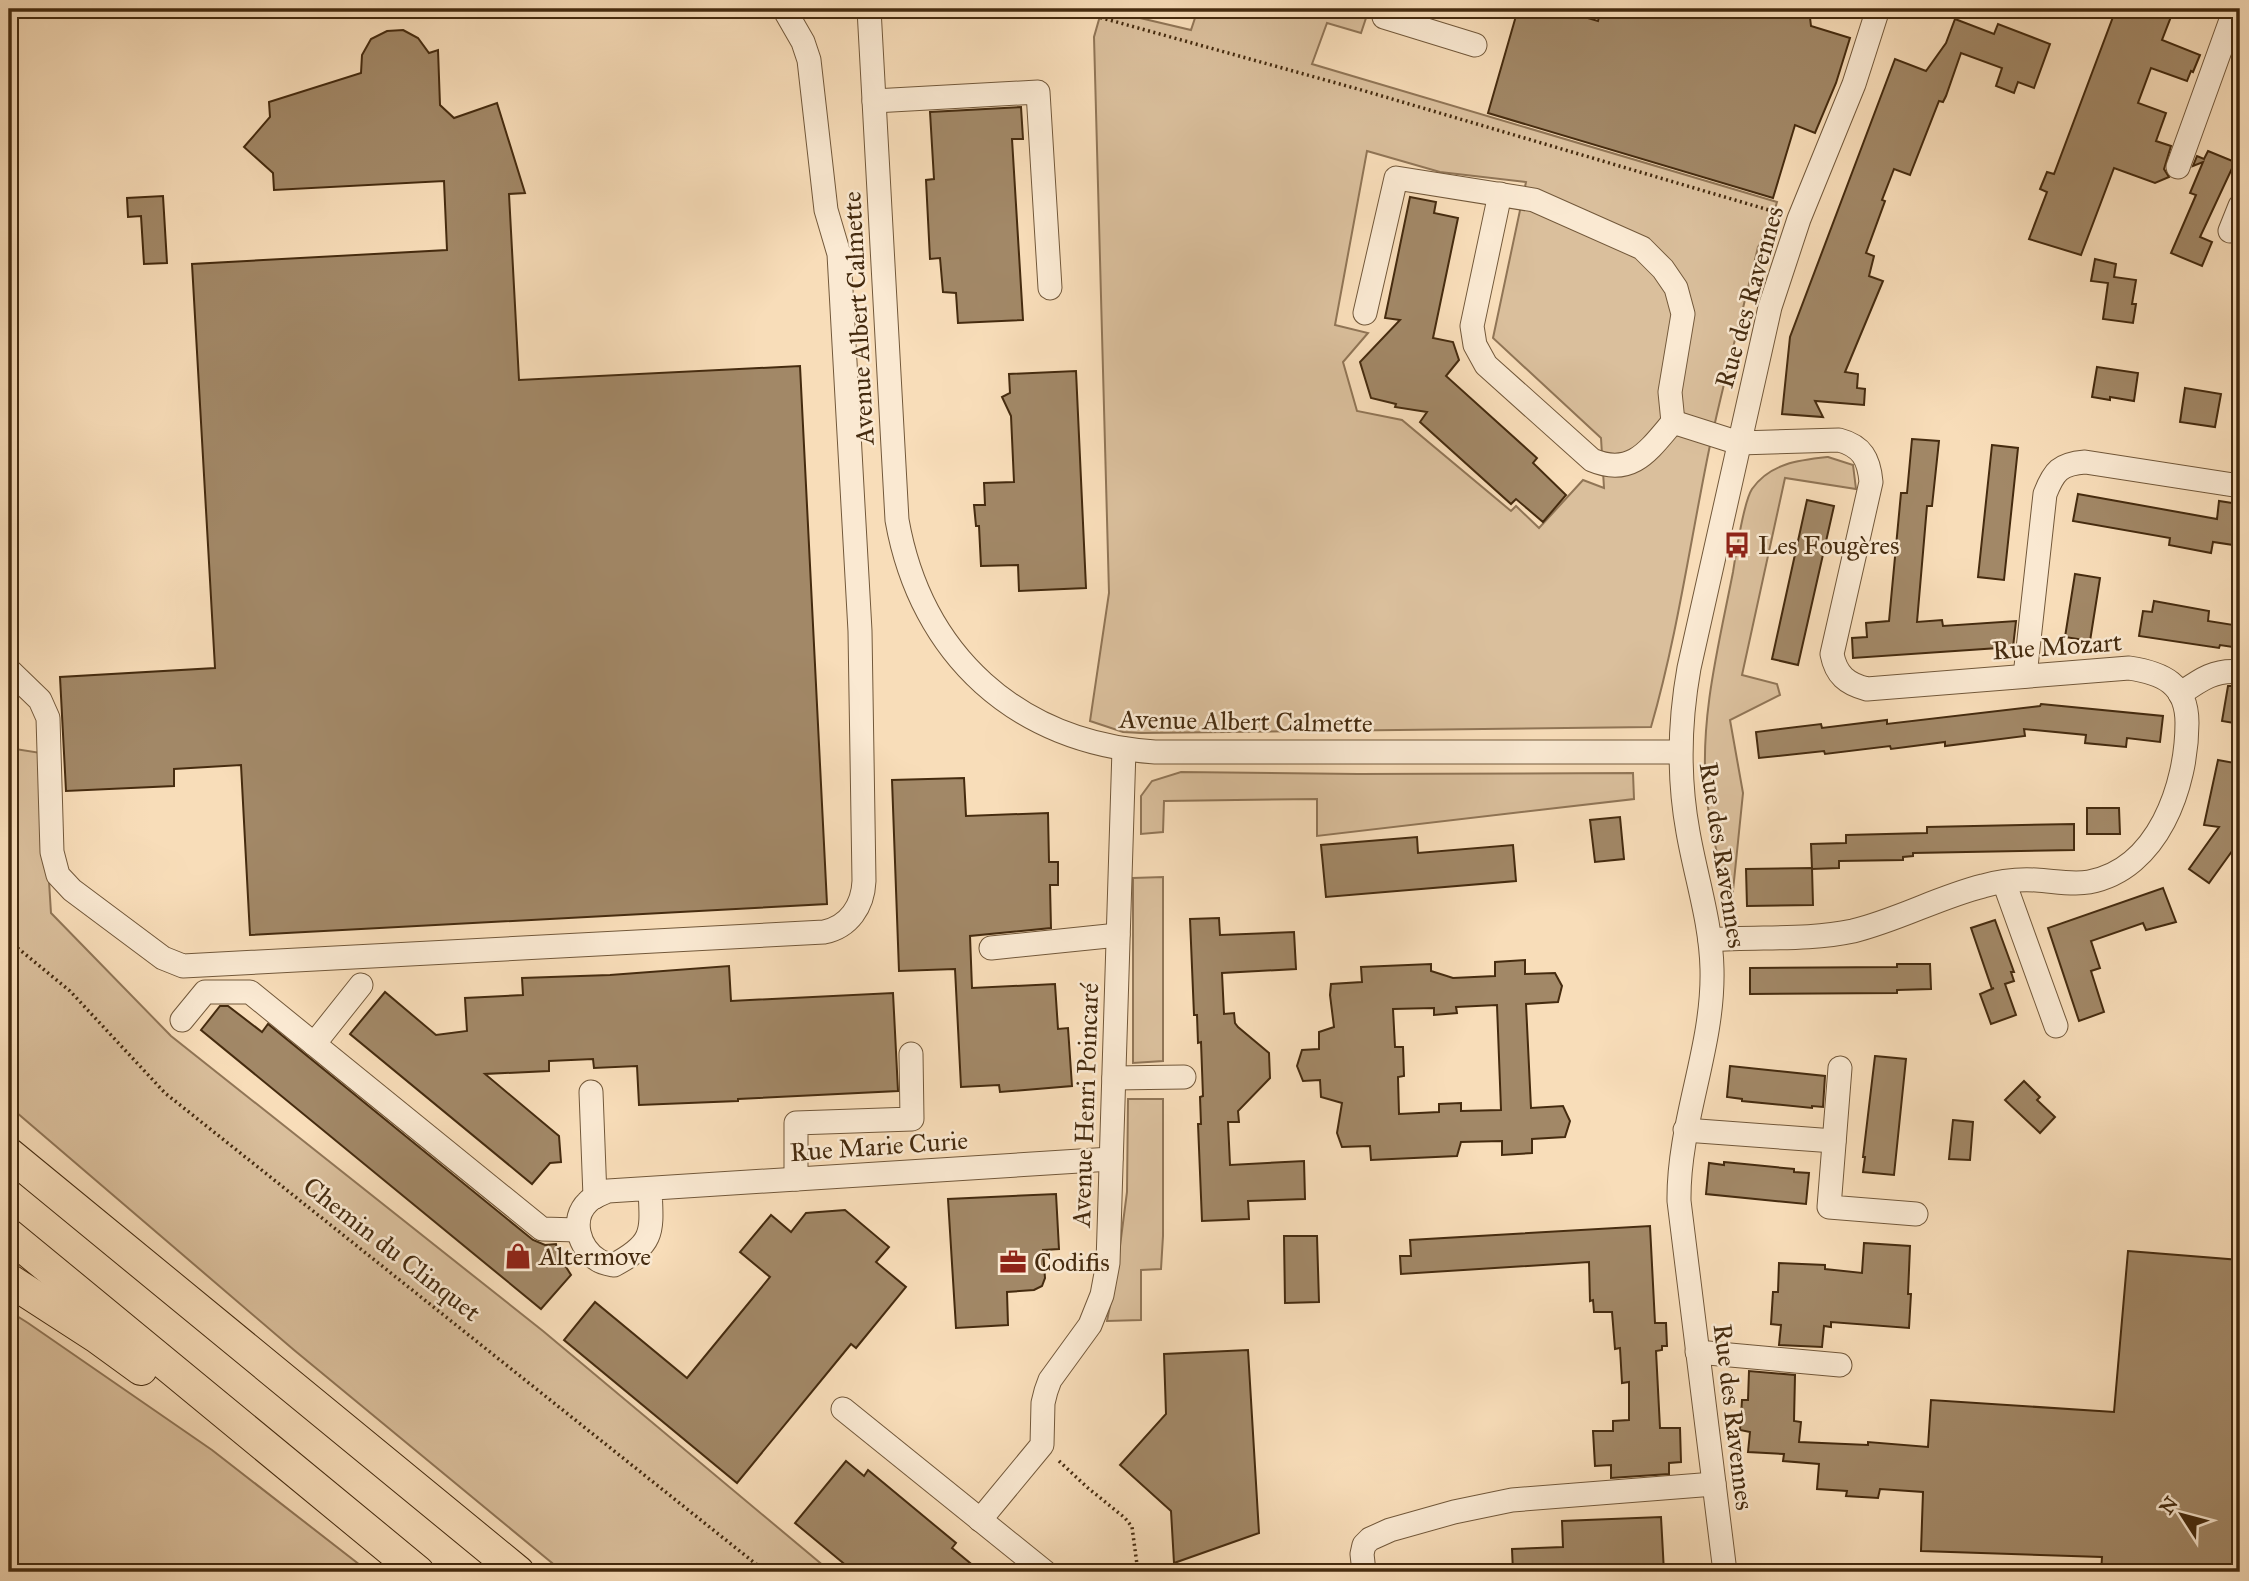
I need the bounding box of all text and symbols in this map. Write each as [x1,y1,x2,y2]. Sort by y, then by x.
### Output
street label: Avenue Albert Calmette [835,190,881,447]
street label: Rue des Ravennes [1708,202,1790,392]
place label: Les Fougères [1758,529,1900,561]
bus stop icon: Les Fougères [1722,530,1752,560]
street label: Rue Mozart [1991,626,2123,666]
street label: Avenue Albert Calmette [1118,703,1373,739]
street label: Rue des Ravennes [1693,760,1753,950]
street label: Avenue Henri Poincaré [1065,982,1105,1229]
street label: Rue Marie Curie [789,1124,969,1168]
street label: Chemin du Clinquet [297,1170,487,1328]
place label: Altermove [538,1240,651,1272]
shop icon: Altermove [503,1241,533,1271]
place label: Codifis [1034,1246,1110,1278]
office icon: Codifis [998,1247,1028,1277]
street label: Rue des Ravennes [1707,1322,1761,1512]
north arrow [2148,1480,2218,1550]
text: N [2155,1492,2183,1519]

